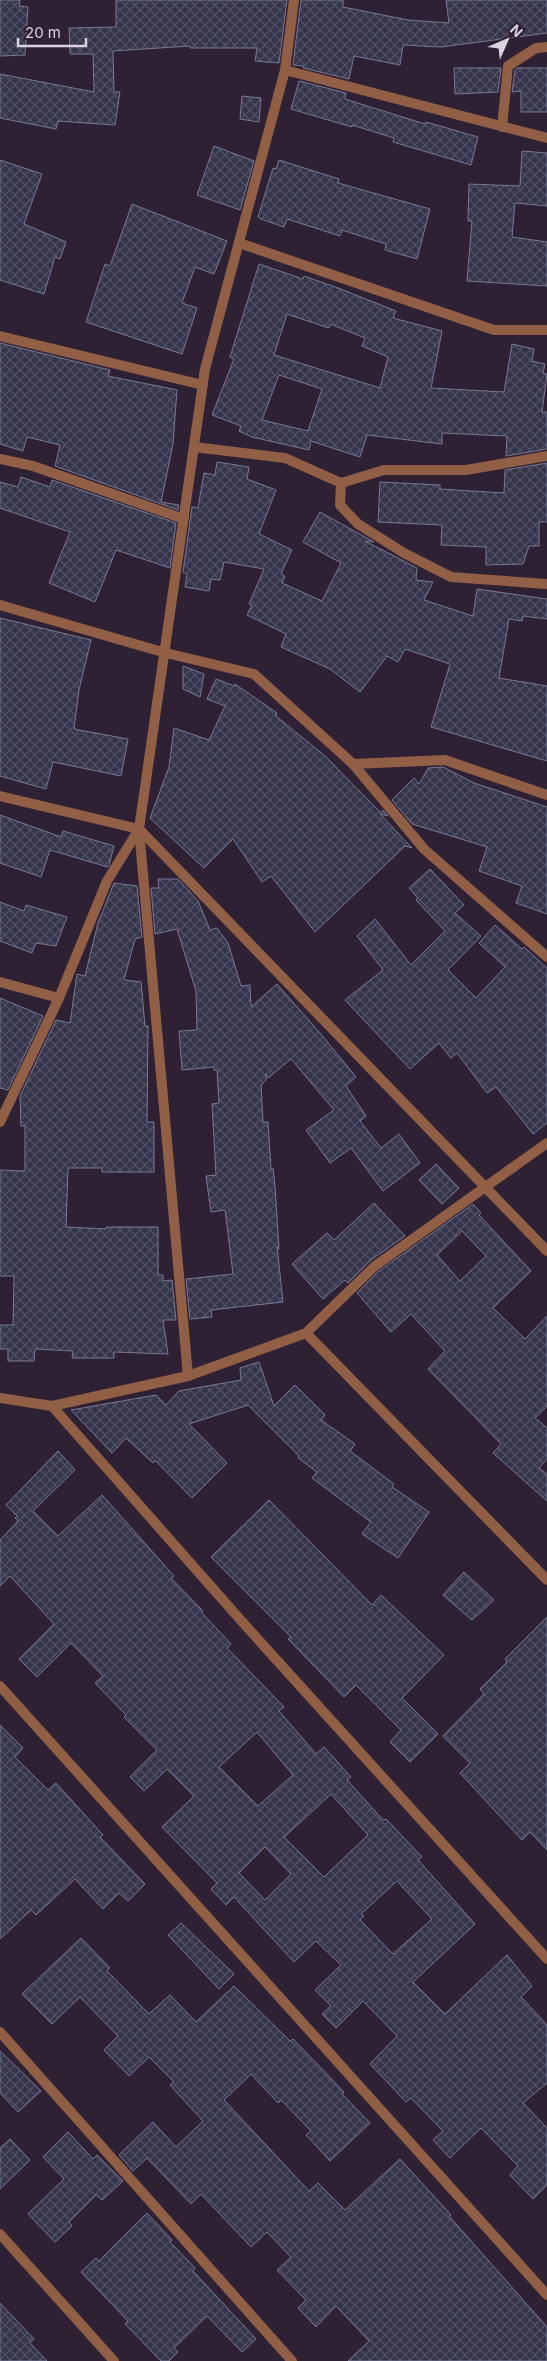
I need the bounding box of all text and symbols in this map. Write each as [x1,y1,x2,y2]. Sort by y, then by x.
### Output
scale bar [18,15,85,47]
north arrow [482,15,532,65]
text: N [507,21,526,40]
text: 20 m [25,23,61,42]

